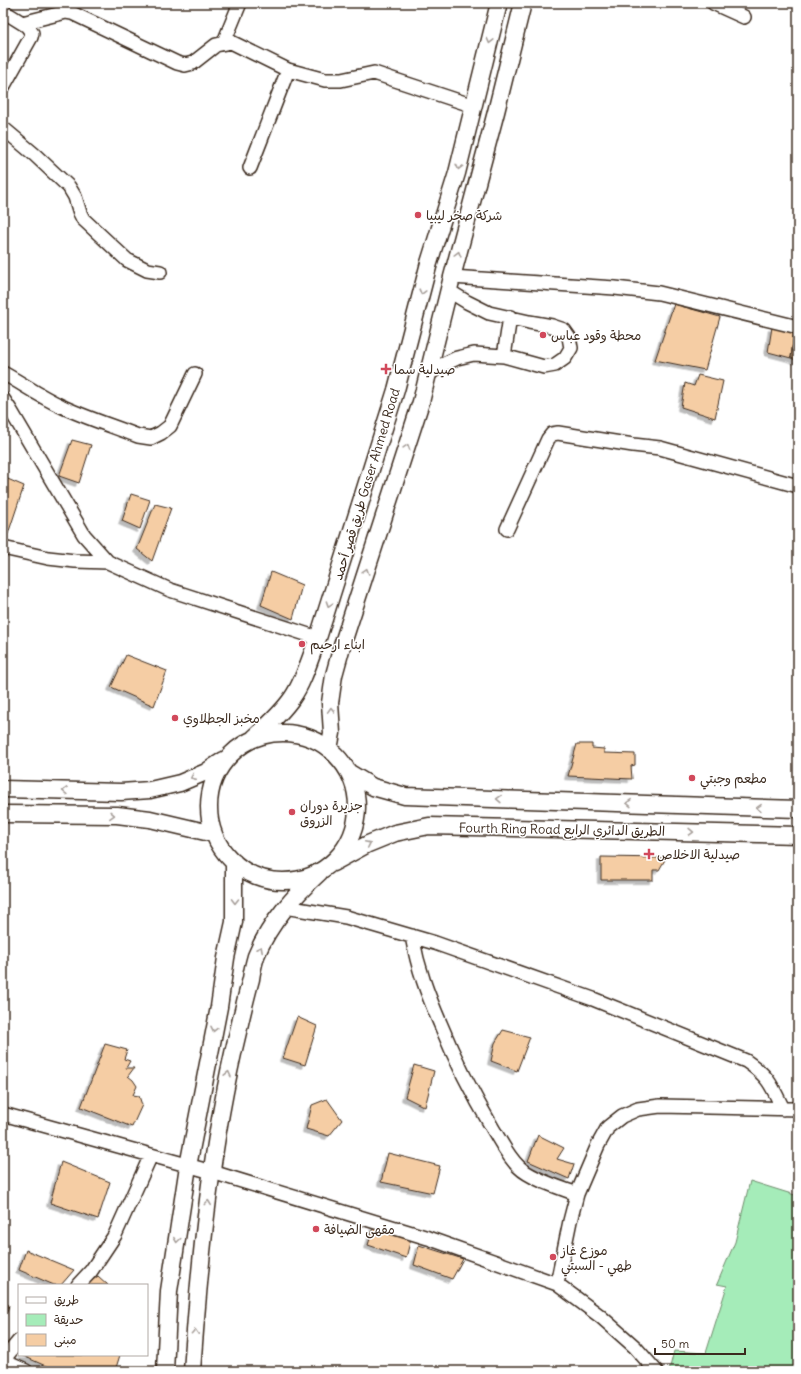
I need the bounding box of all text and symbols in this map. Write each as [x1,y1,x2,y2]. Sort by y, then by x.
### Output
one-way arrow [486,37,495,44]
one-way arrow [455,163,464,170]
place label: شركة صخر ليبيا [426,207,502,224]
marker: شركة صخر ليبيا [413,210,423,220]
one-way arrow [453,251,462,258]
one-way arrow [418,288,427,295]
place label: محطة وقود عباس [551,327,641,344]
marker: محطة وقود عباس [538,330,548,340]
place label: صيدلية سما [394,361,455,378]
marker: صيدلية سما [381,364,391,374]
street label: طريق قصر أحمد Gaser Ahmed Road [329,386,404,582]
one-way arrow [402,444,411,451]
one-way arrow [362,567,370,574]
one-way arrow [325,600,333,607]
place label: ابناء ارحيم [310,636,365,655]
marker: ابناء ارحيم [297,639,307,649]
one-way arrow [326,707,335,713]
place label: مخبز الجطلاوي [183,710,260,728]
marker: مخبز الجطلاوي [170,713,180,723]
place label: مطعم وجبتي [700,770,767,790]
one-way arrow [190,772,198,780]
marker: مطعم وجبتي [687,773,697,783]
one-way arrow [62,787,68,795]
one-way arrow [496,795,502,803]
place label: جزيرة دوران الزروق [300,797,363,829]
one-way arrow [626,799,632,807]
one-way arrow [756,803,762,812]
marker: جزيرة دوران الزروق [287,807,297,817]
one-way arrow [109,811,115,819]
street label: Fourth Ring Road الطريق الدائري الرابع [459,819,665,842]
one-way arrow [688,828,694,836]
one-way arrow [363,841,371,849]
place label: صيدلية الاخلاص [657,846,740,863]
marker: صيدلية الاخلاص [644,849,654,859]
one-way arrow [231,898,239,904]
one-way arrow [255,945,263,953]
one-way arrow [211,1026,219,1033]
one-way arrow [223,1071,232,1078]
one-way arrow [203,1200,212,1206]
place label: مقهى الضيافة [324,1221,395,1239]
marker: مقهى الضيافة [311,1224,321,1234]
one-way arrow [173,1237,182,1243]
place label: موزع غاز طهي - السبتي [560,1242,632,1277]
marker: موزع غاز طهي - السبتي [548,1252,558,1262]
legend [18,1284,148,1356]
text: طريق [54,1292,79,1307]
text: حديقة [54,1312,83,1327]
one-way arrow [190,1329,199,1335]
scale bar [655,1330,745,1356]
text: مبنى [54,1332,77,1348]
text: 50 m [661,1336,690,1351]

